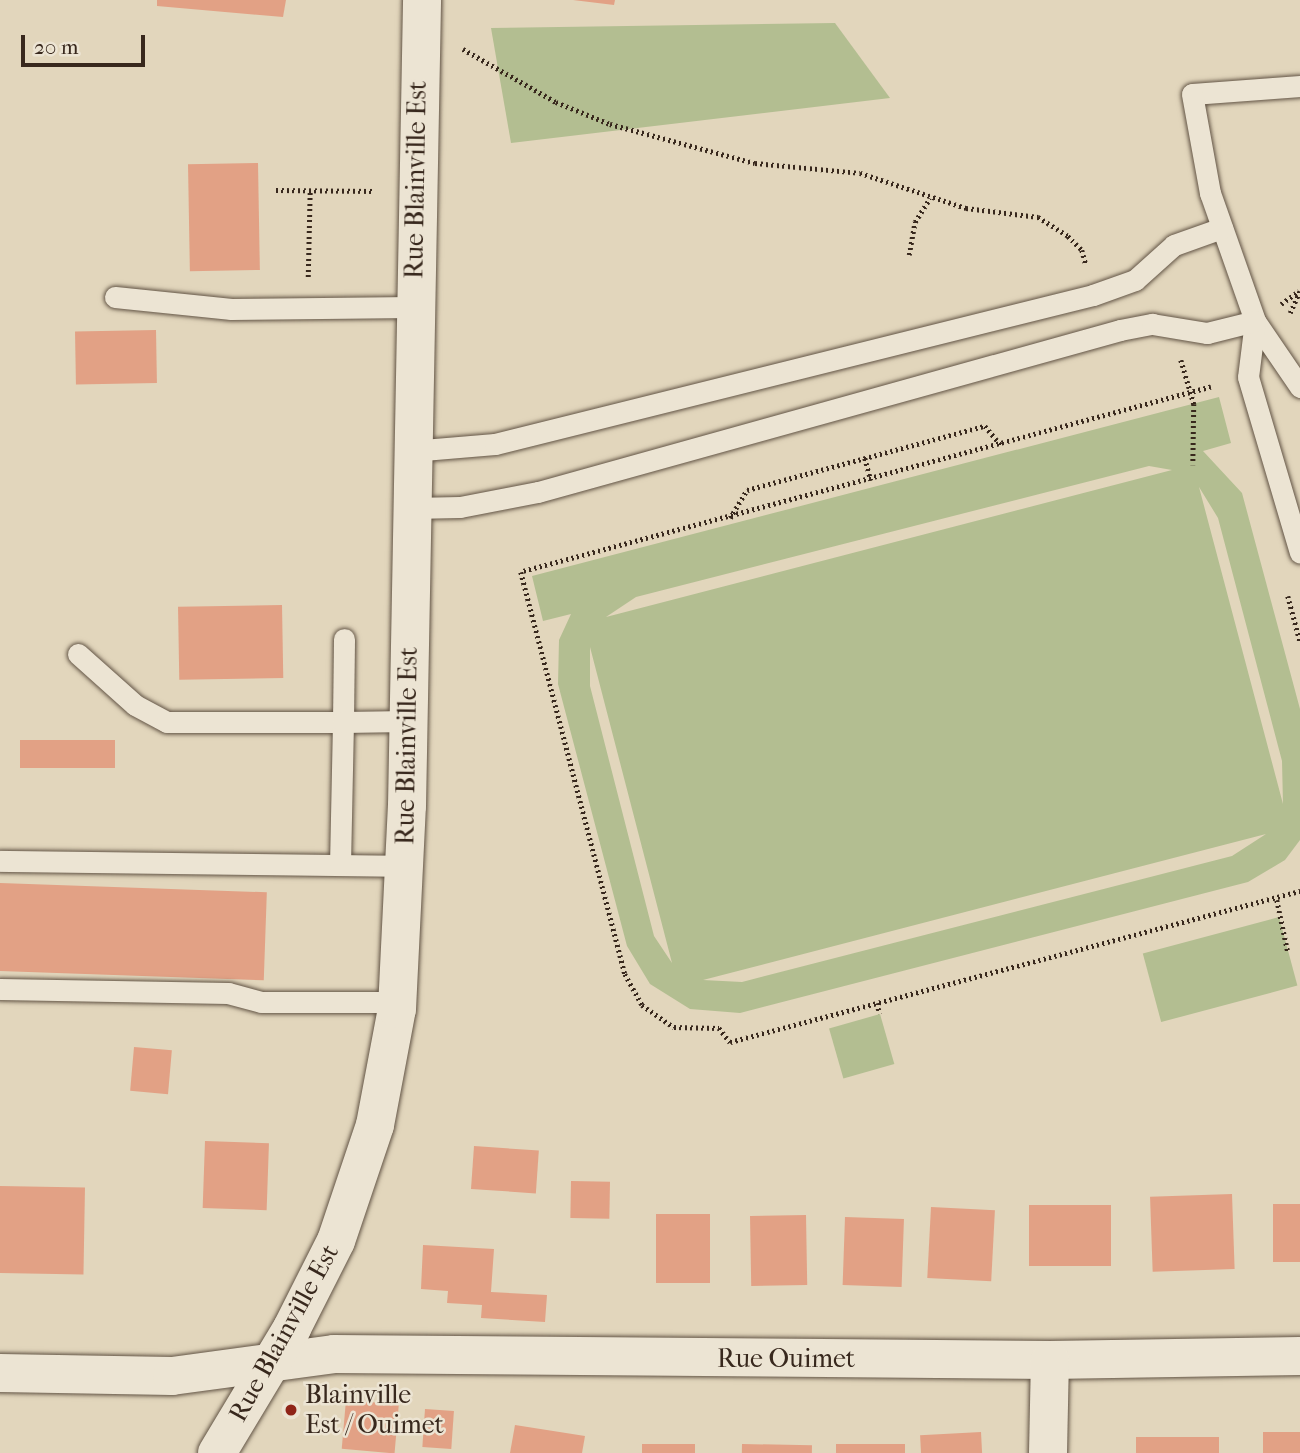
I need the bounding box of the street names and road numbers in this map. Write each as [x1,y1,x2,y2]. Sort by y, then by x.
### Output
street label: Rue Blainville Est [399,81,433,279]
street label: Rue Blainville Est [390,647,424,845]
street label: Rue Blainville Est [222,1239,346,1427]
street label: Rue Ouimet [717,1343,855,1375]

